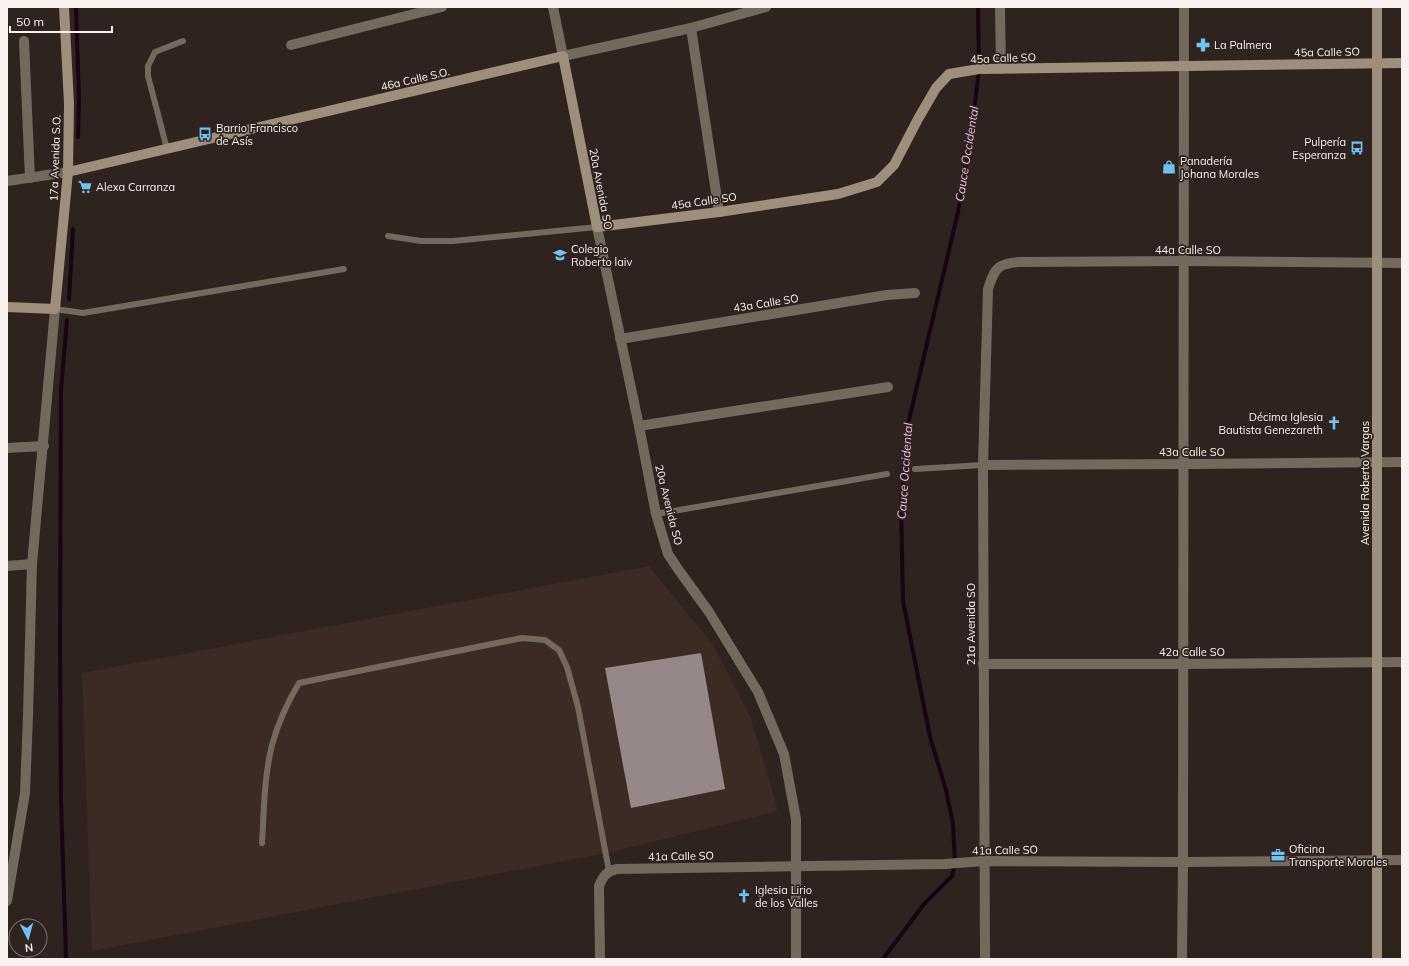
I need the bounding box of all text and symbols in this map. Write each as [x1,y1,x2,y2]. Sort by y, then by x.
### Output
scale bar [10,8,112,34]
text: 50 m [16,14,44,29]
pharmacy icon: La Palmera [1195,37,1211,53]
place label: La Palmera [1214,38,1272,52]
street label: 45a Calle SO [1294,44,1360,60]
street label: 45a Calle SO [970,50,1036,66]
street label: 46a Calle S.O. [379,64,451,94]
water label: Cauce Occidental [952,105,981,203]
street label: 17a Avenida S.O. [46,114,64,202]
place label: Barrio Francisco de Asís [216,121,298,148]
bus stop icon: Barrio Francisco de Asís [197,126,213,142]
place label: Pulpería Esperanza [1292,135,1346,162]
bus stop icon: Pulpería Esperanza [1349,140,1365,156]
street label: 20a Avenida SO [586,147,616,231]
place label: Panadería Johana Morales [1180,154,1259,181]
shop icon: Panadería Johana Morales [1161,159,1177,175]
supermarket icon: Alexa Carranza [77,179,93,195]
place label: Alexa Carranza [96,180,175,194]
street label: 45a Calle SO [670,189,738,213]
place label: Colegio Roberto laiv [571,242,632,269]
street label: 44a Calle SO [1155,243,1221,257]
school or university icon: Colegio Roberto laiv [552,247,568,263]
street label: 43a Calle SO [732,291,800,315]
place label: Décima Iglesia Bautista Genezareth [1219,410,1323,437]
church icon: Décima Iglesia Bautista Genezareth [1326,415,1342,431]
street label: Avenida Roberto Vargas [1358,421,1372,545]
water label: Cauce Occidental [894,422,915,520]
street label: 43a Calle SO [1159,445,1225,459]
street label: 20a Avenida SO [652,463,686,547]
street label: 21a Avenida SO [964,583,978,665]
street label: 42a Calle SO [1159,645,1225,659]
street label: 41a Calle SO [972,842,1038,858]
place label: Oficina Transporte Morales [1289,842,1387,869]
office icon: Oficina Transporte Morales [1270,847,1286,863]
street label: 41a Calle SO [648,848,714,864]
place label: Iglesia Lirio de los Valles [755,883,818,910]
church icon: Iglesia Lirio de los Valles [736,888,752,904]
north arrow [8,918,48,958]
text: N [24,941,34,955]

